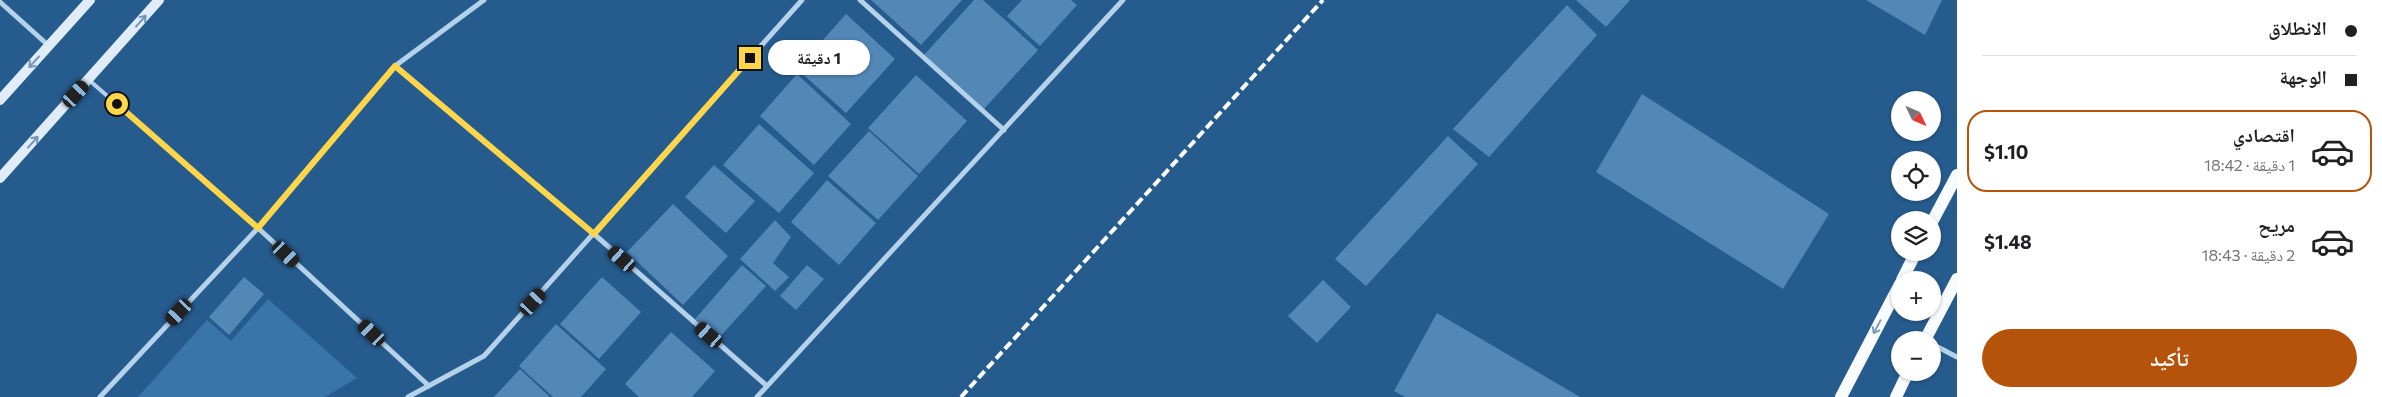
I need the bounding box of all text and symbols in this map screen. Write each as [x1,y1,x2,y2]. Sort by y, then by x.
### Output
one-way arrow [135,14,147,27]
text: الانطلاق [2268,16,2327,39]
callout: 1 دقيقة [768,40,870,76]
route end [739,47,761,69]
text: 1 دقيقة [797,48,841,67]
one-way arrow [28,56,40,69]
text: الوجهة [2279,65,2327,88]
car [60,78,91,110]
north arrow [1891,91,1941,141]
map controls [1891,91,1941,381]
route start [106,93,128,115]
text: اقتصادي [2233,123,2295,146]
icon: car [2310,129,2355,174]
one-way arrow [27,135,38,148]
text: $1.10 [1984,140,2028,163]
button: locate [1891,151,1941,201]
text: 1 دقيقة · 18:42 [2204,155,2295,174]
button: layers [1891,211,1941,261]
text: مريح [2258,213,2295,236]
icon: car [2310,219,2355,264]
text: $1.48 [1984,230,2032,253]
car [269,238,302,270]
car [605,243,638,275]
text: 2 دقيقة · 18:43 [2202,245,2295,264]
button: + [1891,271,1941,321]
car [517,286,548,318]
car [163,296,194,328]
car [355,317,388,349]
car [692,319,725,351]
one-way arrow [1872,319,1881,334]
button: تأكيد [1982,329,2357,387]
button: − [1891,331,1941,381]

